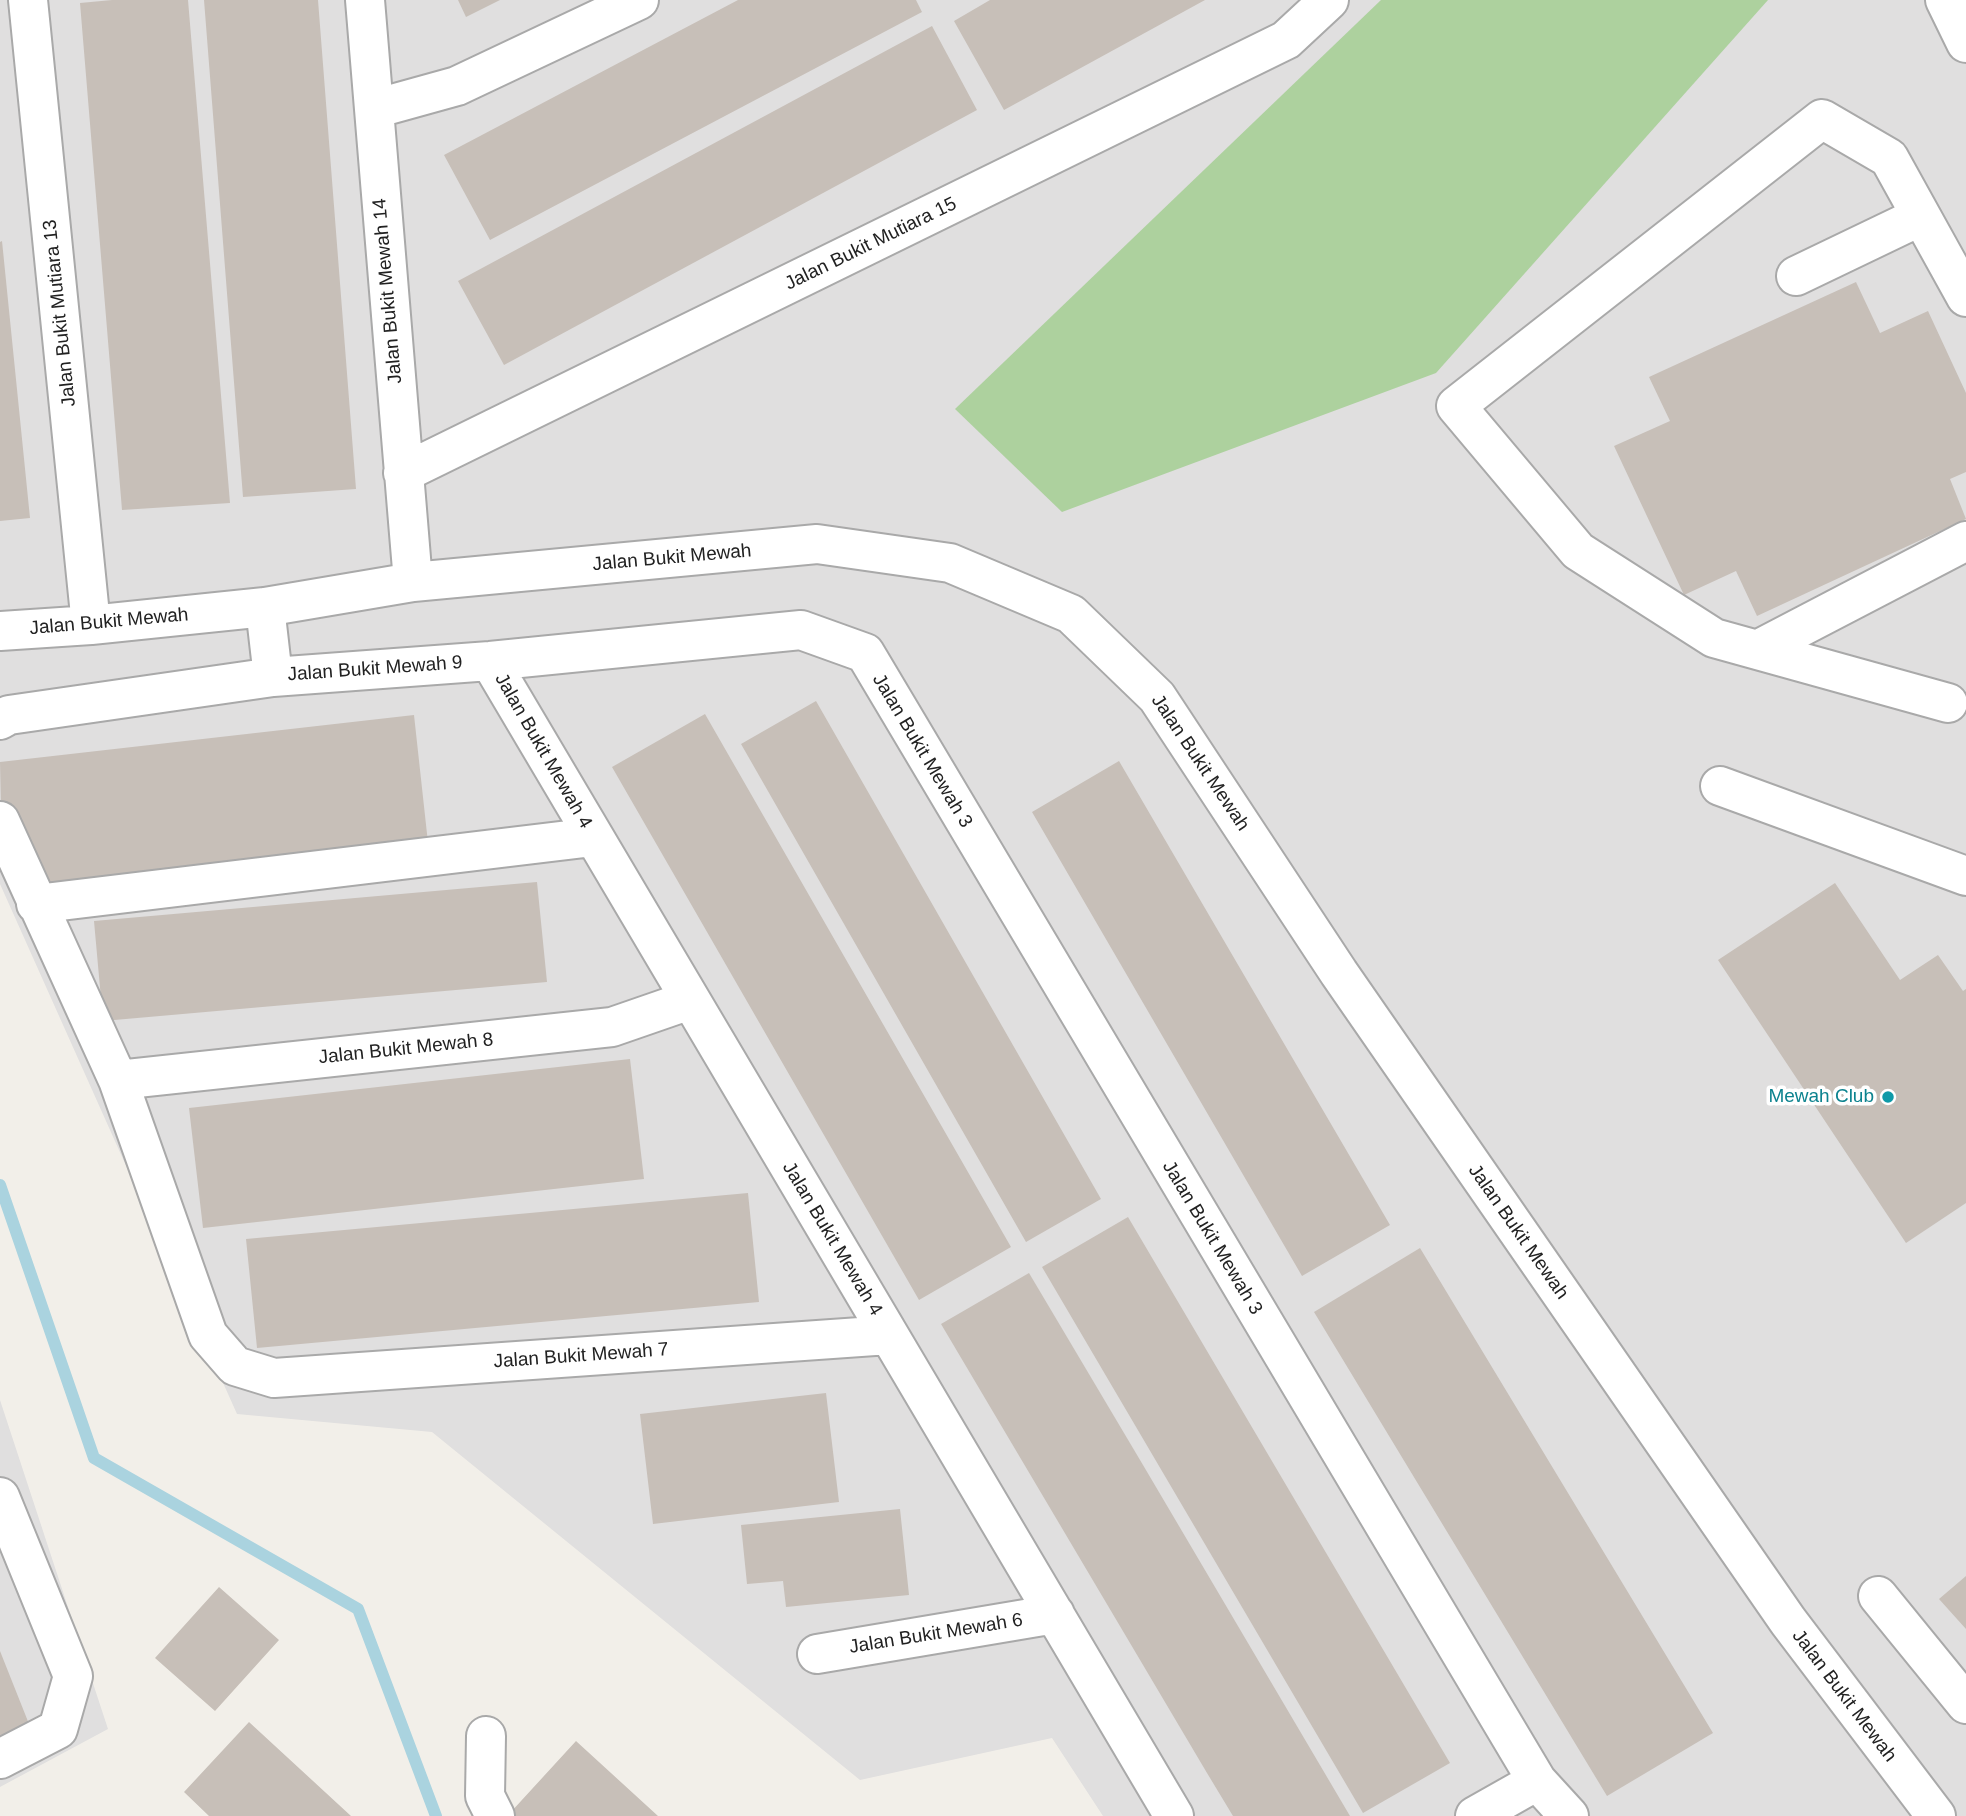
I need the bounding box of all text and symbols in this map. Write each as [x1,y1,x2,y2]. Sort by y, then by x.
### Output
street label: Jalan Bukit Mutiara 15 [782,193,960,295]
street label: Jalan Bukit Mewah 14 [369,197,407,385]
street label: Jalan Bukit Mutiara 13 [39,218,81,408]
street label: Jalan Bukit Mewah [592,540,752,576]
street label: Jalan Bukit Mewah [29,604,189,640]
street label: Jalan Bukit Mewah 9 [287,652,463,686]
street label: Jalan Bukit Mewah 4 [489,669,597,833]
street label: Jalan Bukit Mewah 3 [867,670,977,832]
street label: Jalan Bukit Mewah [1146,691,1254,835]
street label: Jalan Bukit Mewah 8 [318,1028,494,1070]
place label: Mewah Club [1768,1086,1874,1108]
marker: Mewah Club [1880,1089,1896,1105]
street label: Jalan Bukit Mewah 3 [1157,1157,1267,1319]
street label: Jalan Bukit Mewah 4 [777,1158,887,1320]
street label: Jalan Bukit Mewah [1463,1160,1573,1304]
street label: Jalan Bukit Mewah 7 [493,1339,669,1373]
street label: Jalan Bukit Mewah 6 [848,1609,1024,1659]
street label: Jalan Bukit Mewah [1787,1625,1901,1767]

